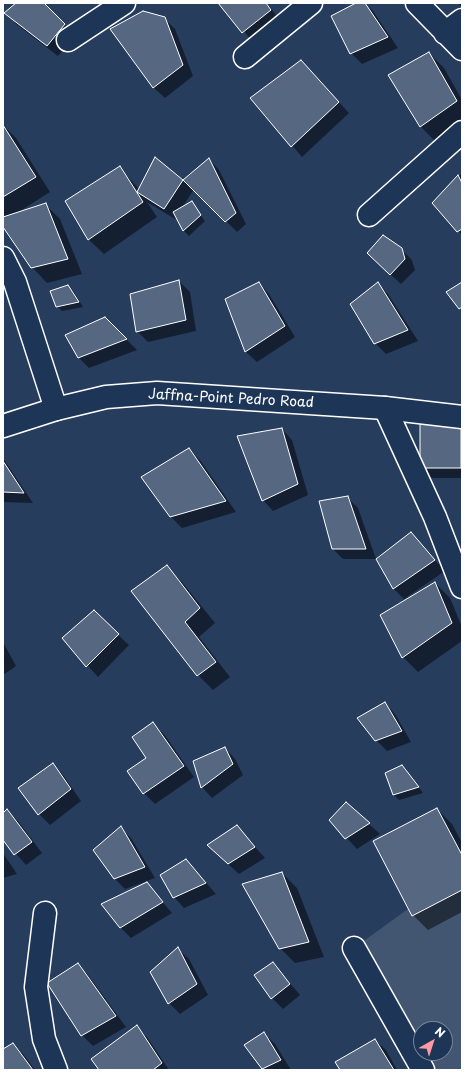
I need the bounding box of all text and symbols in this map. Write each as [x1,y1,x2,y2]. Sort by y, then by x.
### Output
street label: Jaffna-Point Pedro Road [148,386,314,412]
north arrow [413,1021,453,1061]
text: N [432,1023,449,1041]

